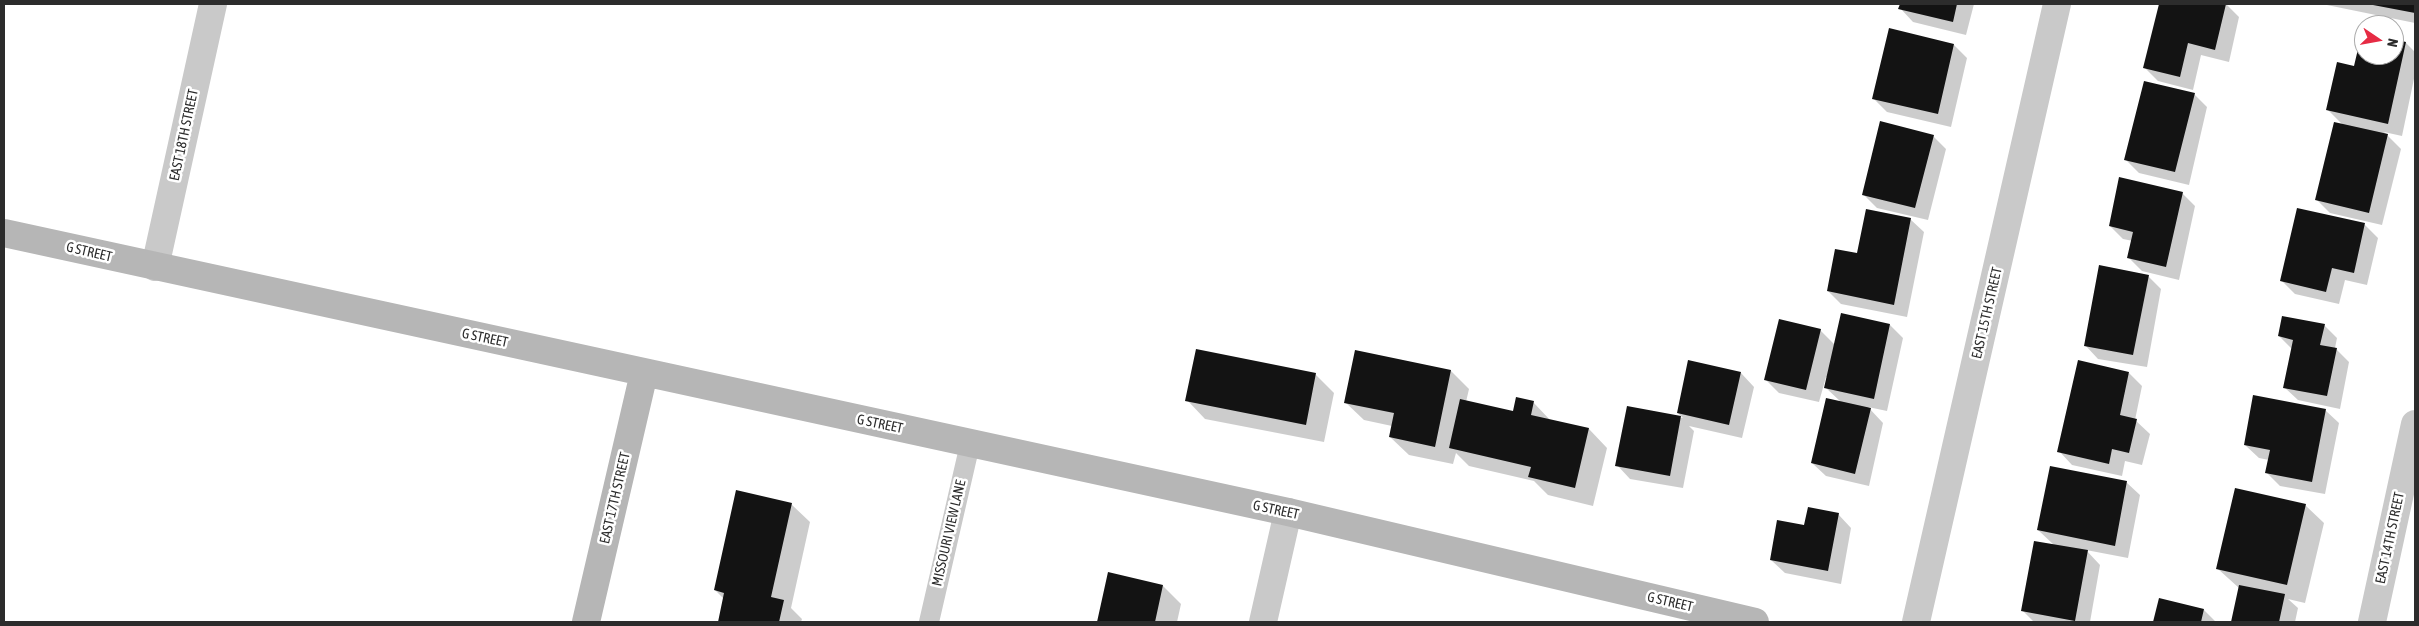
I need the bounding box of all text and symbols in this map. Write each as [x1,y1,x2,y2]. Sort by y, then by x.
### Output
north arrow [2354,15,2404,65]
text: N [2384,37,2401,49]
street label: EAST 18TH STREET [166,88,202,182]
street label: G STREET [64,239,114,265]
street label: EAST 15TH STREET [1968,266,2006,360]
street label: G STREET [461,325,509,351]
street label: G STREET [856,411,904,437]
street label: EAST 17TH STREET [596,451,634,545]
street label: MISSOURI VIEW LANE [929,478,969,588]
street label: EAST 14TH STREET [2372,491,2408,585]
street label: G STREET [1252,497,1300,523]
street label: G STREET [1645,589,1695,615]

